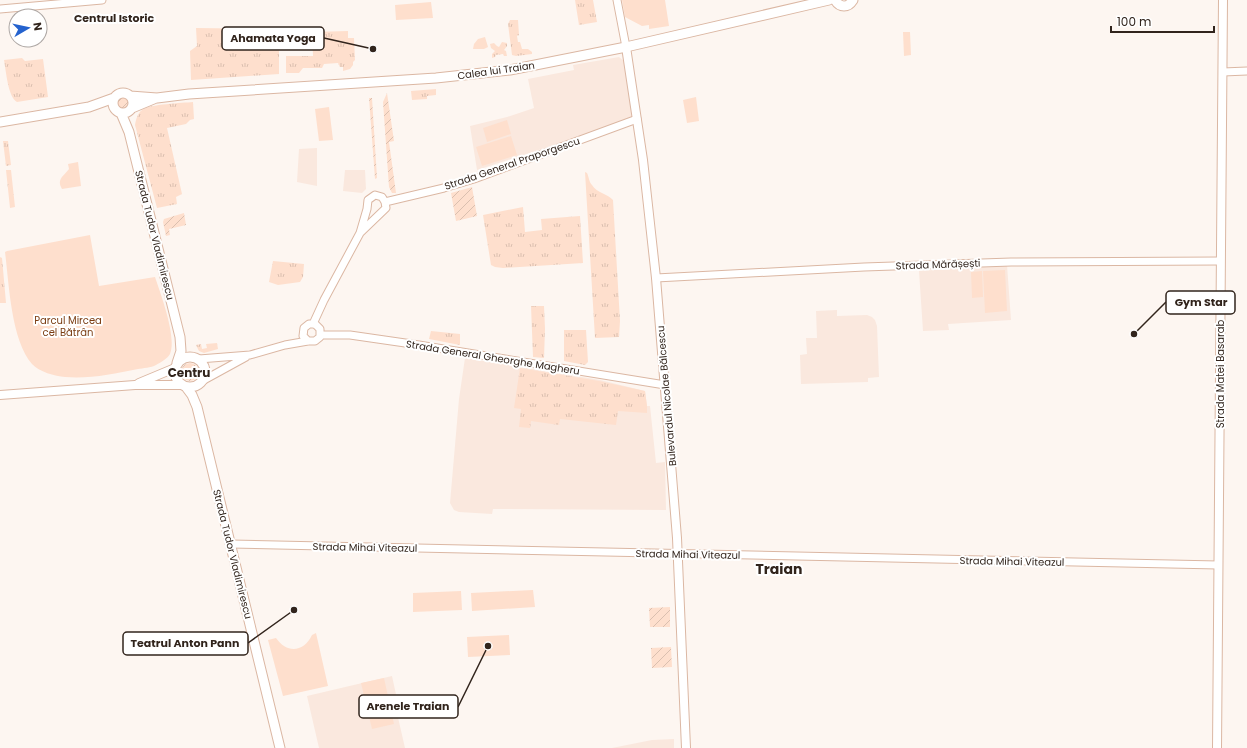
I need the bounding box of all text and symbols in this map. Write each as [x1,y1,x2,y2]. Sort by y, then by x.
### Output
north arrow [8,8,48,48]
scale bar [1111,8,1214,34]
district label: Centrul Istoric [74,10,154,26]
text: 100 m [1117,13,1151,30]
text: N [29,21,46,32]
callout: Ahamata Yoga [222,27,324,50]
text: Ahamata Yoga [230,30,316,46]
street label: Calea lui Traian [456,58,536,83]
street label: Strada General Praporgescu [442,133,582,194]
street label: Strada Tudor Vladimirescu [131,169,178,302]
street label: Strada Mărășești [895,256,981,273]
callout: Gym Star [1166,291,1235,314]
text: Gym Star [1175,294,1228,310]
park label: Parcul Mircea cel Bătrân [34,313,102,340]
street label: Strada Matei Basarab [1213,319,1228,428]
street label: Bulevardul Nicolae Bălcescu [653,325,680,467]
street label: Strada General Gheorghe Magheru [405,336,581,379]
district label: Centru [168,364,210,381]
street label: Strada Tudor Vladimirescu [209,488,256,621]
street label: Strada Mihai Viteazul [312,539,418,556]
street label: Strada Mihai Viteazul [635,546,741,563]
street label: Strada Mihai Viteazul [959,553,1065,570]
district label: Traian [756,559,802,579]
callout: Teatrul Anton Pann [123,632,248,655]
text: Teatrul Anton Pann [131,635,239,651]
callout: Arenele Traian [359,695,458,718]
text: Arenele Traian [367,698,449,714]

